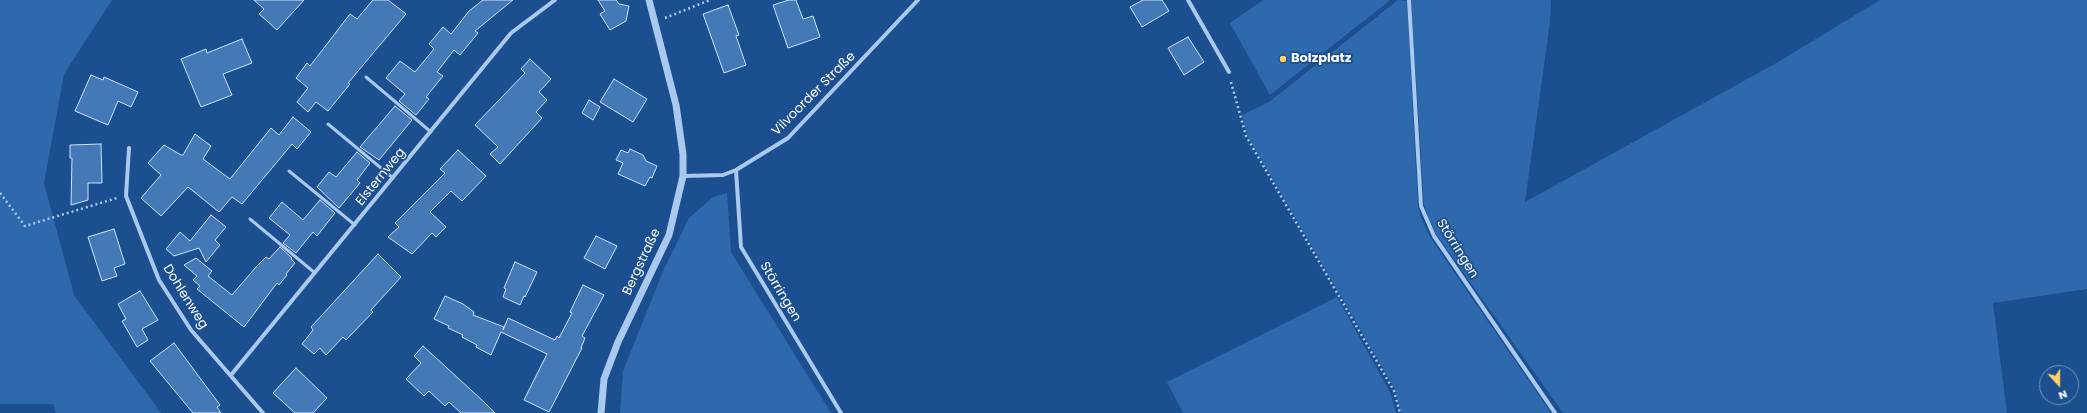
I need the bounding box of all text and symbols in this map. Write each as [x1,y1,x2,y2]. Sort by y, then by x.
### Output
street label: Vilvoorder Straße [769,49,859,139]
place label: Bolzplatz [1291,51,1351,67]
marker: Bolzplatz [1278,54,1288,64]
street label: Elsternweg [353,145,409,209]
street label: Störringen [1433,216,1481,282]
street label: Bergstraße [620,226,664,298]
street label: Störringen [756,259,804,325]
street label: Dohlenweg [159,262,211,332]
north arrow [2039,365,2079,405]
text: N [2056,386,2070,404]

